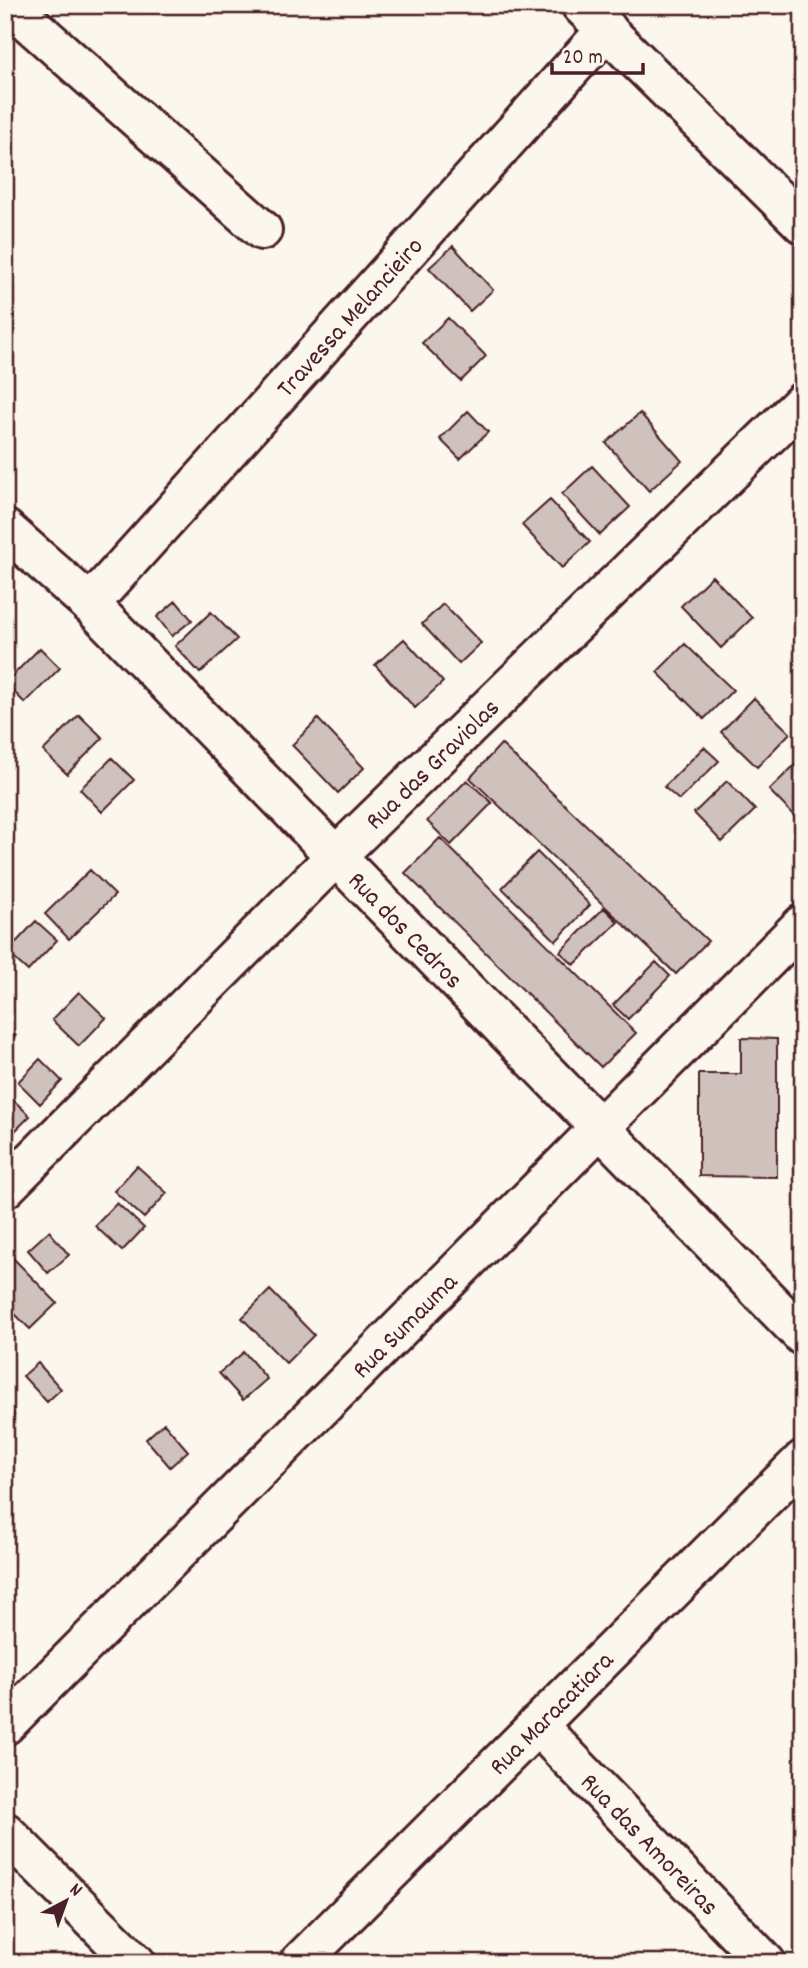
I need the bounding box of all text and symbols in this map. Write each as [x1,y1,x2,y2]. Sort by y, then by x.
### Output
scale bar [552,32,644,76]
text: 20 m [563,44,603,74]
street label: Travessa Melancieiro [269,230,433,407]
street label: Rua das Graviolas [358,691,510,840]
street label: Rua dos Cedros [338,864,470,999]
street label: Rua Sumauma [345,1265,468,1388]
street label: Rua Maracatiara [482,1644,624,1785]
street label: Rua das Amoreiras [570,1766,726,1925]
north arrow [32,1867,102,1937]
text: N [62,1878,87,1904]

